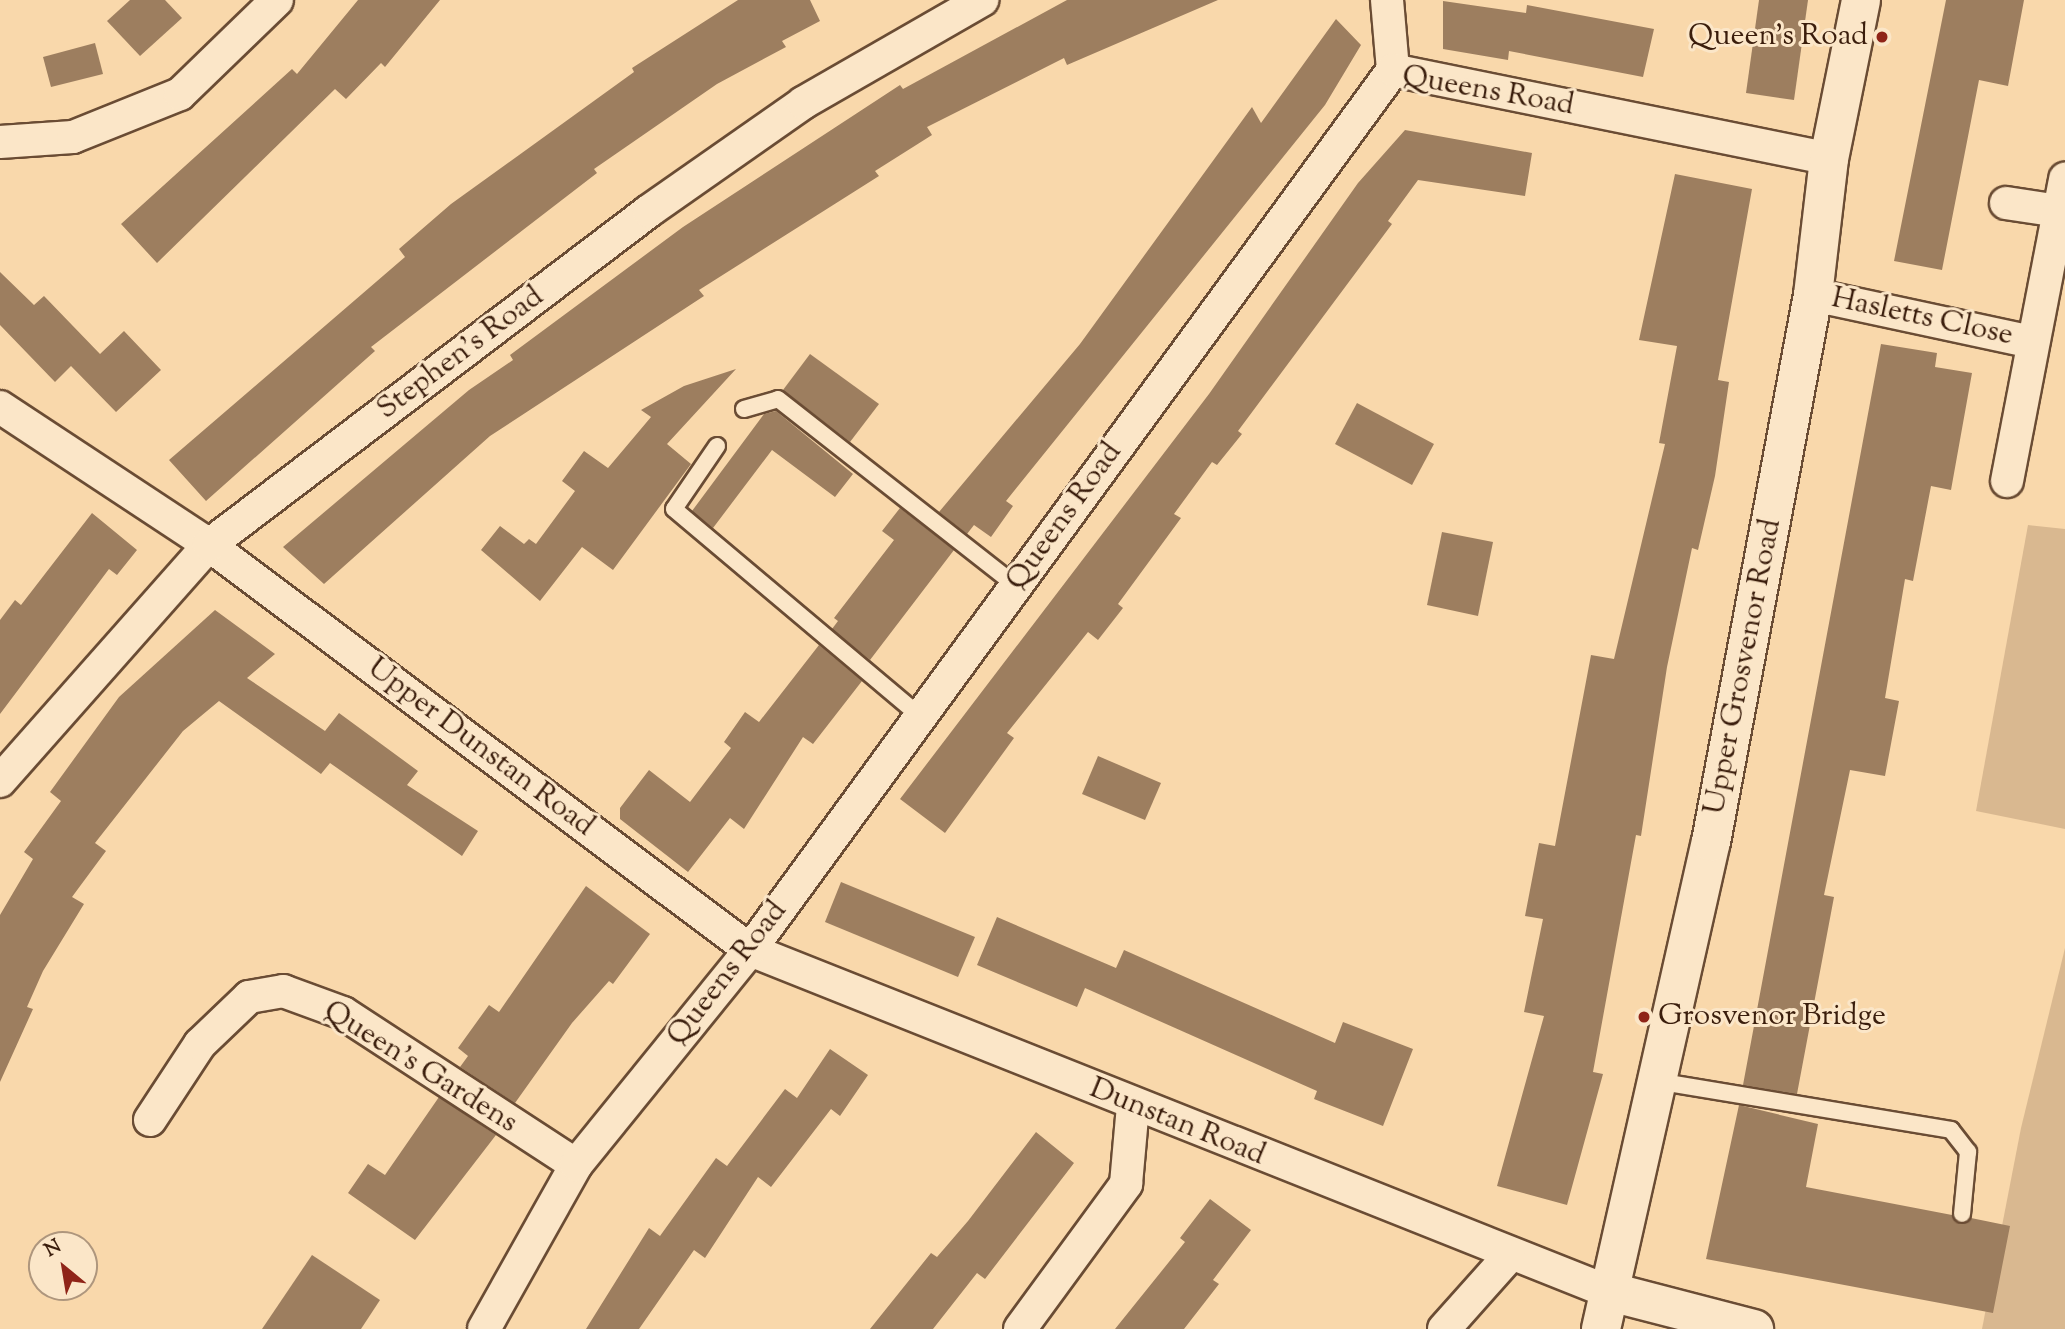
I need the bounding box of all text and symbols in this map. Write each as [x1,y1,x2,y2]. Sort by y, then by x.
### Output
place label: Queen's Road [1688,19,1868,55]
marker: Queen's Road [1874,29,1890,45]
street label: Queens Road [1399,59,1577,125]
street label: Stephen's Road [371,280,551,428]
street label: Hasletts Close [1828,281,2016,355]
street label: Queens Road [999,436,1131,598]
street label: Upper Grosvenor Road [1698,516,1790,818]
street label: Upper Dunstan Road [359,651,601,845]
street label: Queens Road [660,894,796,1054]
street label: Queen's Gardens [316,994,524,1142]
place label: Grosvenor Bridge [1658,999,1886,1035]
marker: Grosvenor Bridge [1636,1009,1652,1025]
street label: Dunstan Road [1084,1071,1270,1175]
north arrow [28,1231,98,1301]
text: N [40,1234,67,1265]

